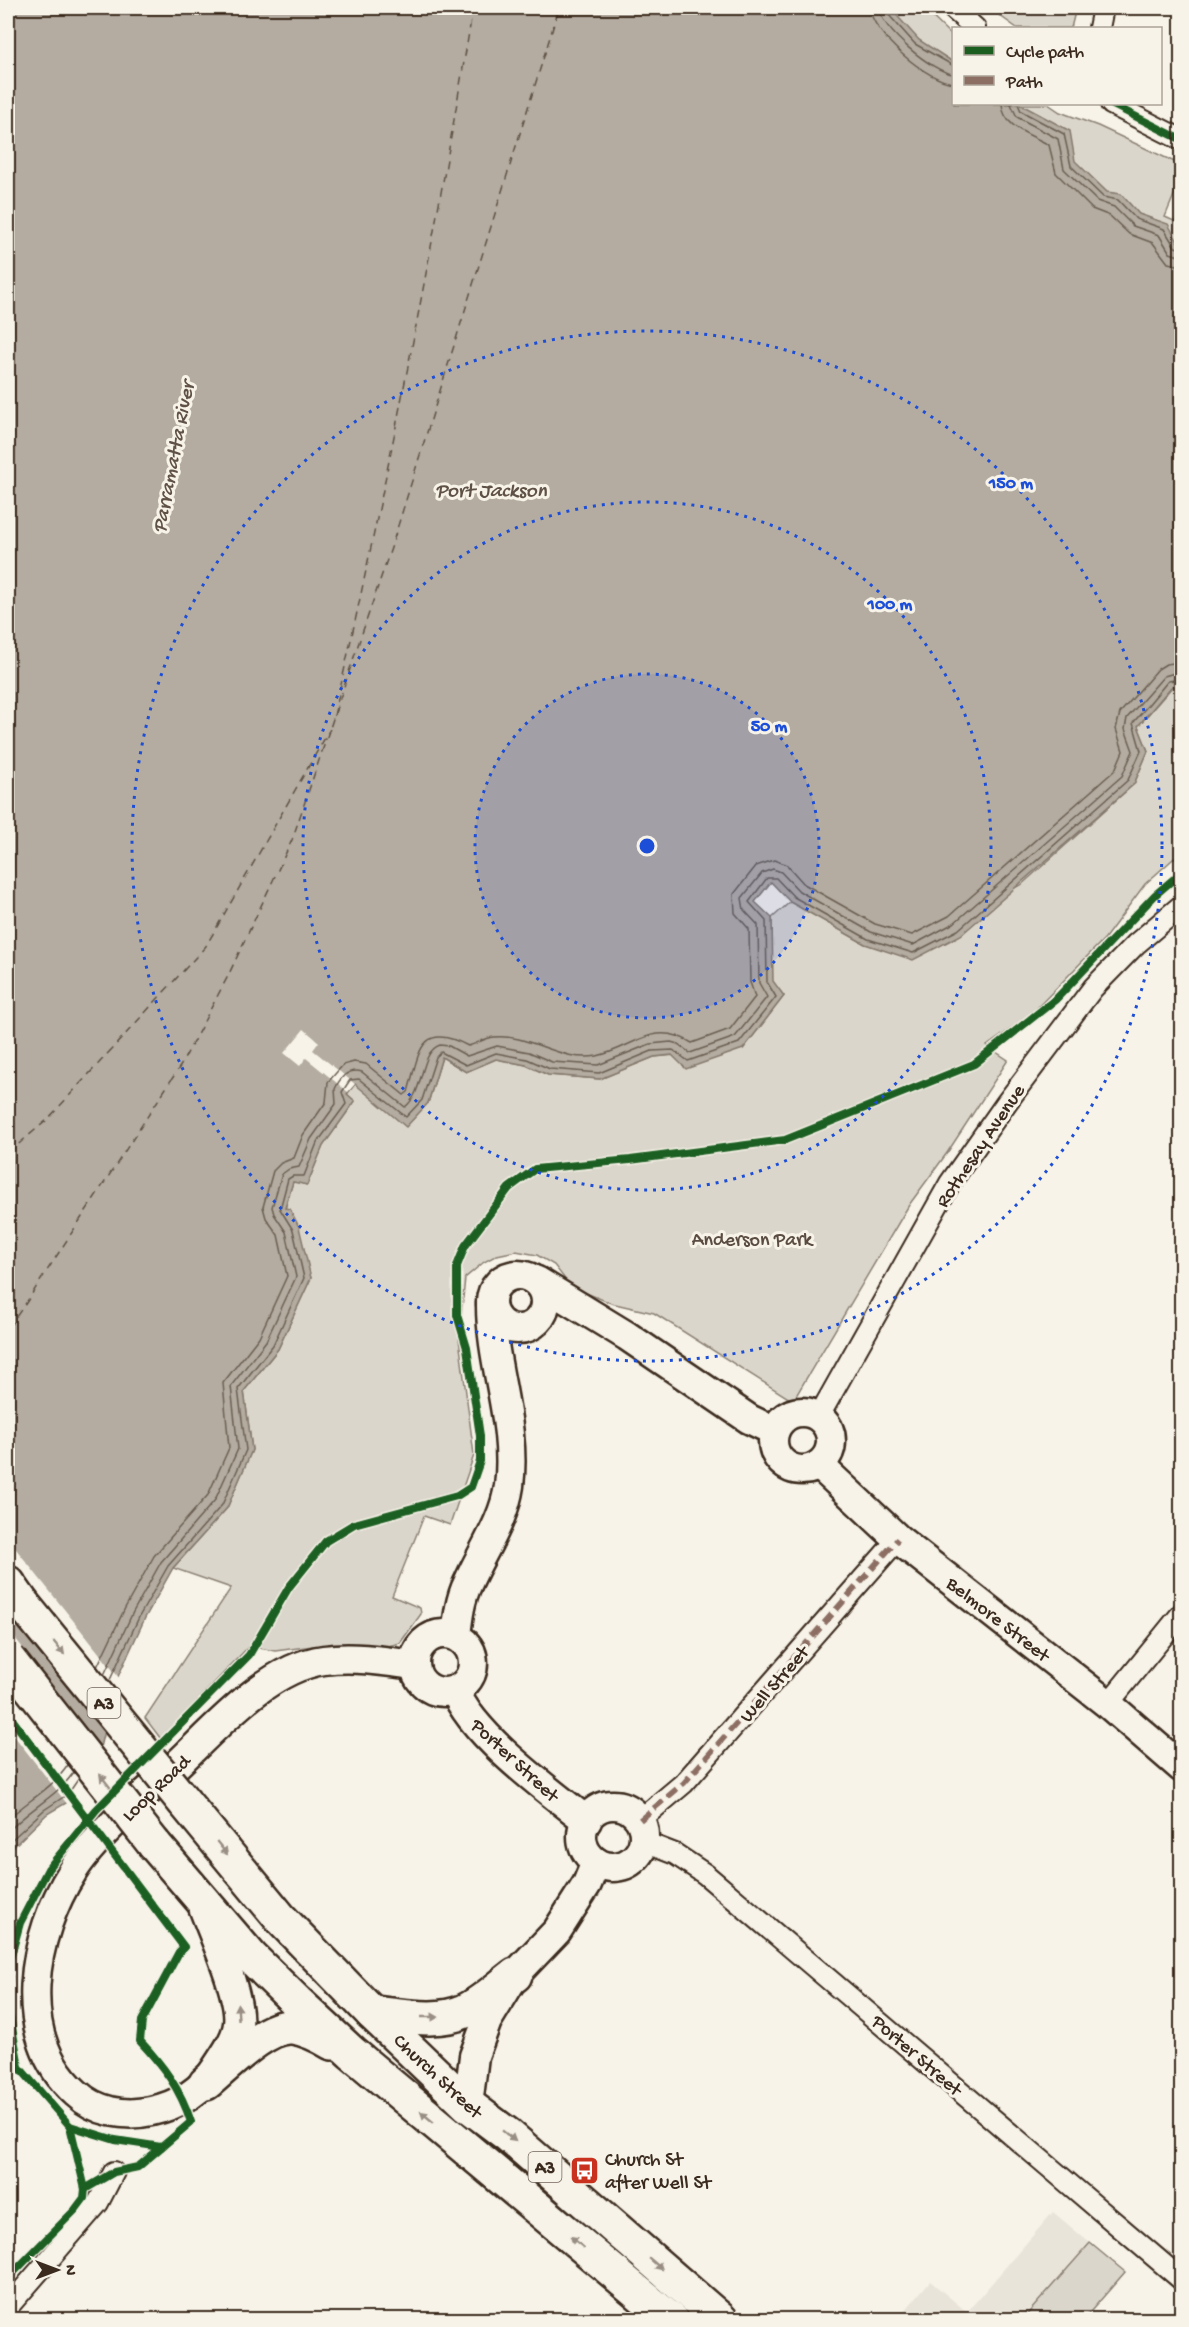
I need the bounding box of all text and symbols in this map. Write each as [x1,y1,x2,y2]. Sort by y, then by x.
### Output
legend [952,27,1162,105]
text: Cycle path [1006,43,1084,64]
text: Path [1005,73,1043,94]
water label: Parramatta River [149,376,203,535]
text: 150 m [988,474,1033,495]
water label: Port Jackson [435,480,548,505]
text: 100 m [867,595,913,616]
text: 50 m [751,717,788,738]
centre of rings [637,836,657,856]
street label: Rothesay Avenue [932,1081,1032,1213]
park label: Anderson Park [692,1230,814,1253]
street label: Belmore Street [940,1573,1055,1669]
one-way arrow [53,1640,66,1656]
street label: Well Street [736,1641,816,1728]
road number: A3 [88,1688,120,1718]
street label: Porter Street [464,1714,564,1809]
street label: Loop Road [118,1750,198,1828]
one-way arrow [99,1773,112,1789]
one-way arrow [216,1841,228,1856]
one-way arrow [233,2003,243,2022]
street label: Porter Street [865,2011,967,2103]
one-way arrow [421,2012,440,2021]
street label: Church Street [387,2030,487,2126]
one-way arrow [420,2111,435,2124]
one-way arrow [501,2130,516,2142]
place label: Church St after Well St [605,2150,713,2196]
road number: A3 [528,2152,562,2182]
bus stop icon: Church St after Well St [568,2154,600,2186]
one-way arrow [570,2236,585,2249]
north arrow [27,2240,87,2300]
one-way arrow [648,2257,663,2270]
text: N [59,2265,78,2276]

